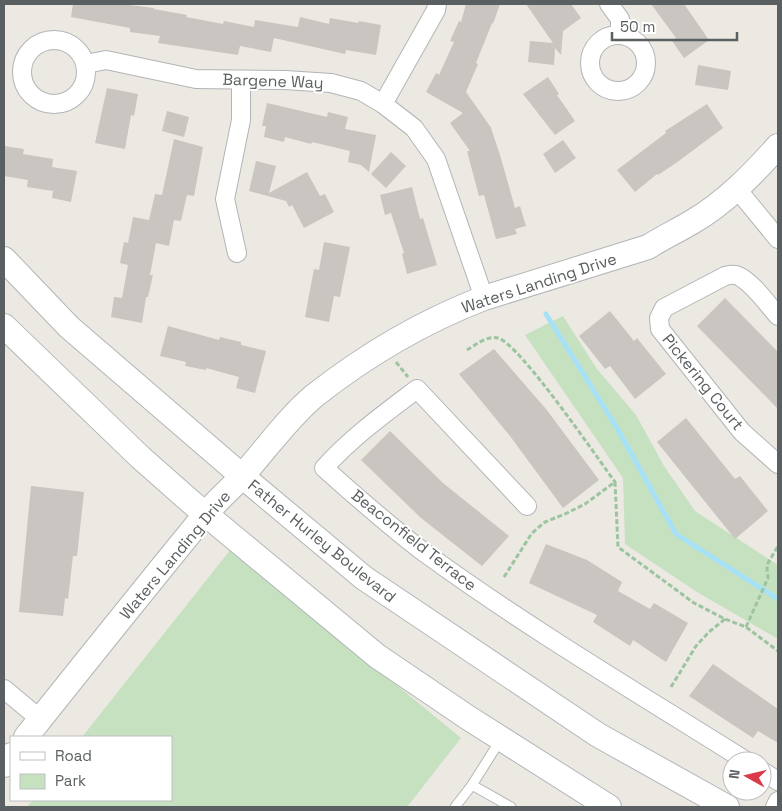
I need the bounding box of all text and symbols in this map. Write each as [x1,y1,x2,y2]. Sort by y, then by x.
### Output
scale bar [612,10,737,42]
text: 50 m [620,17,655,36]
street label: Bargene Way [222,69,324,93]
street label: Waters Landing Drive [459,248,619,318]
street label: Pickering Court [658,329,748,435]
street label: Father Hurley Boulevard [244,475,400,607]
street label: Beaconfield Terrace [347,485,481,595]
street label: Waters Landing Drive [115,486,235,624]
legend [10,736,172,801]
text: Road [55,746,92,765]
north arrow [722,751,772,801]
text: N [725,768,744,780]
text: Park [55,771,86,790]

